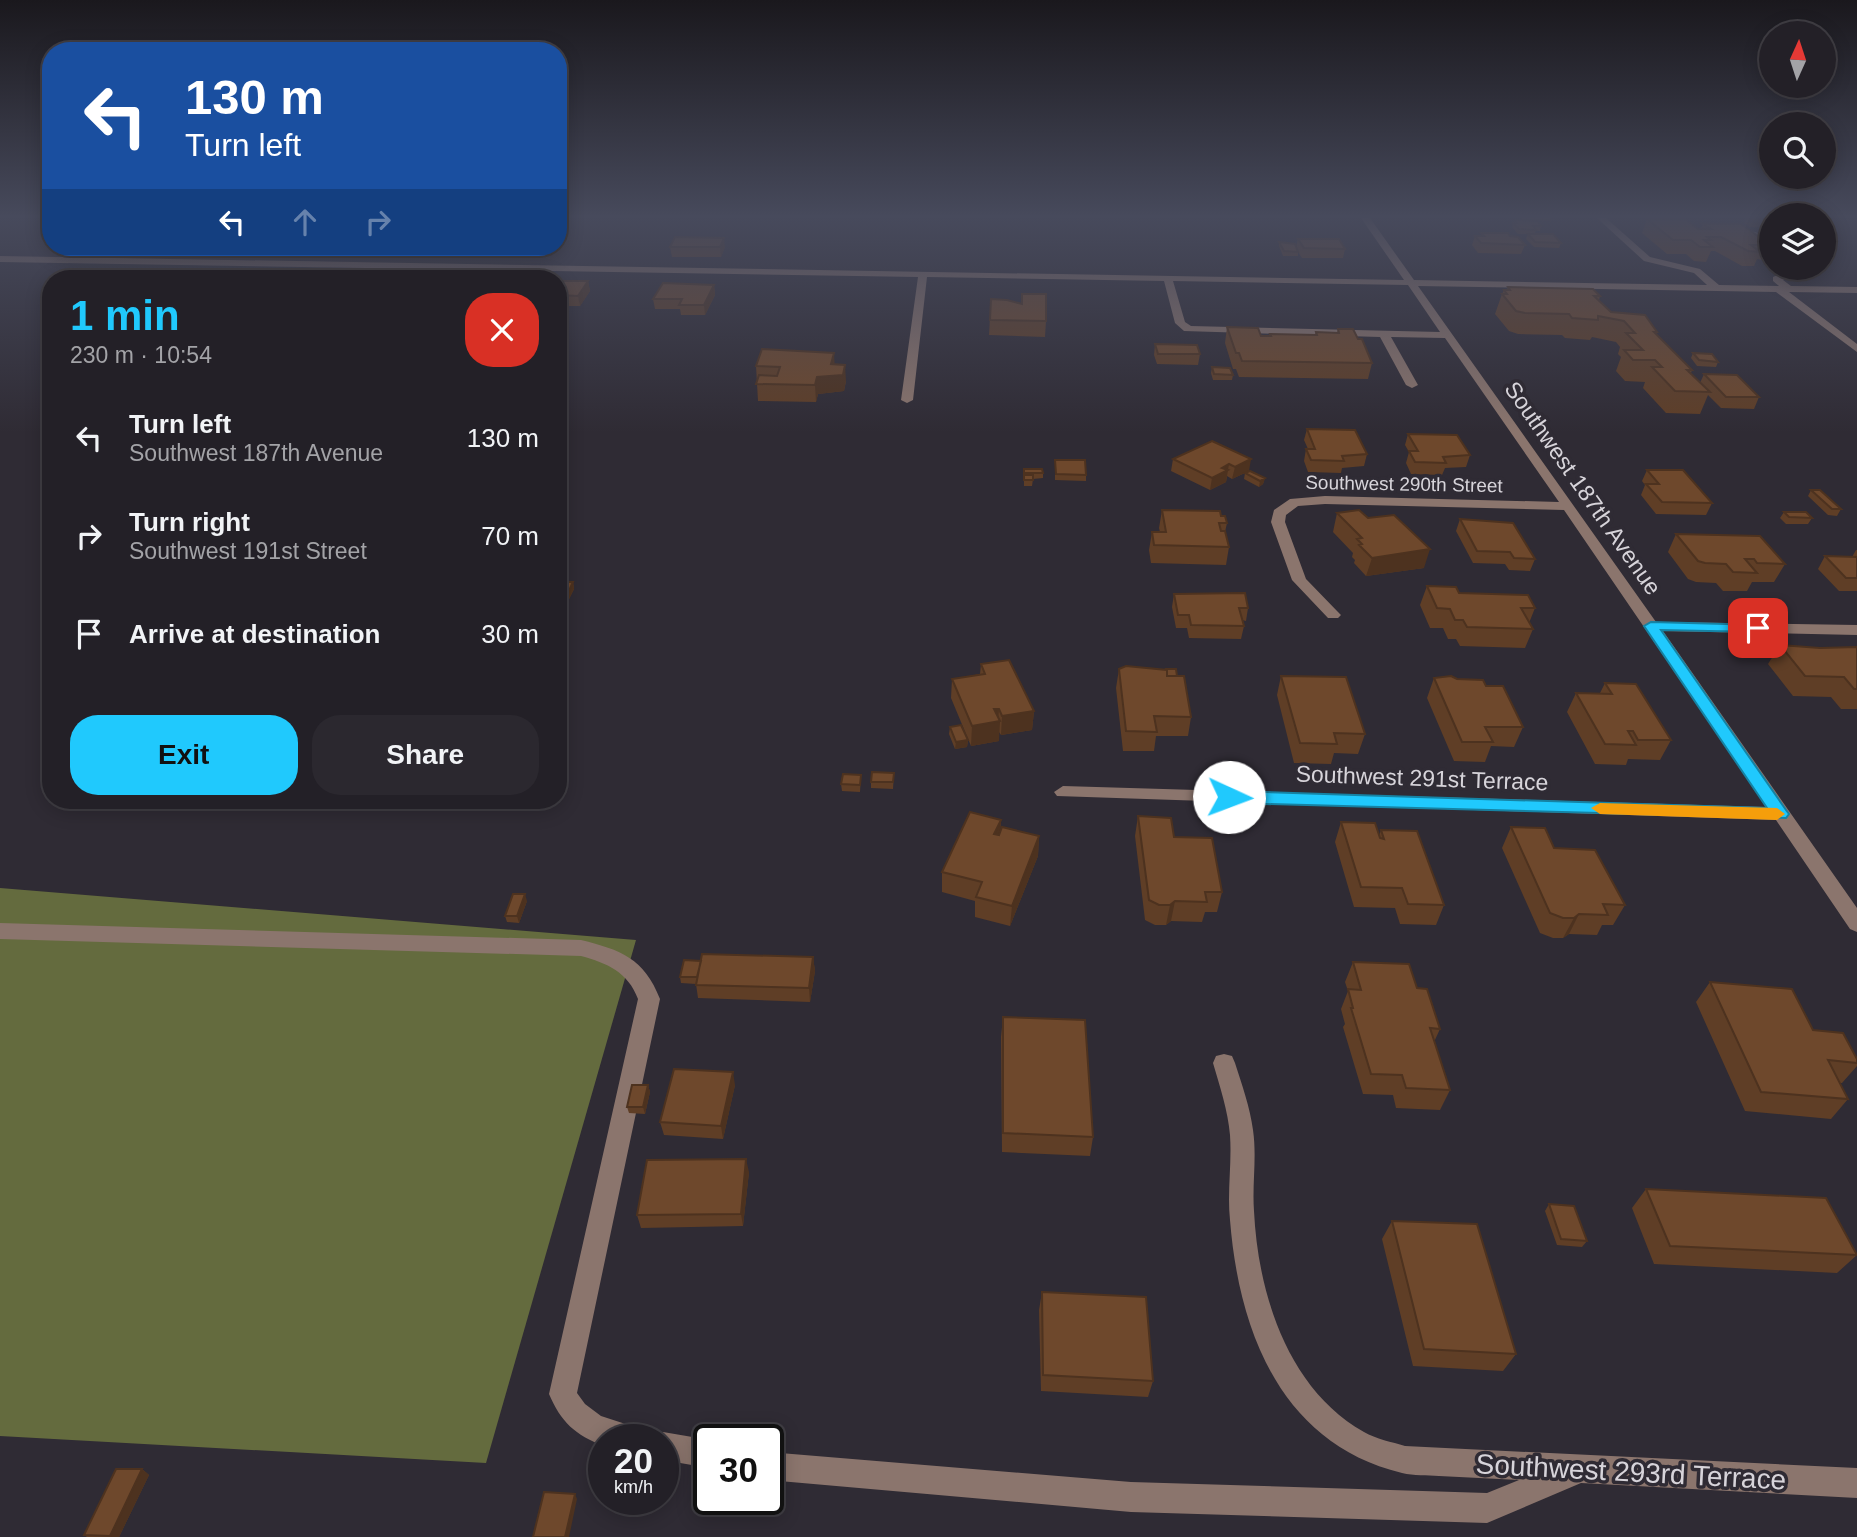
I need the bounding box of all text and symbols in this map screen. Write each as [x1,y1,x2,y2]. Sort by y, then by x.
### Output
north arrow [1759,21,1836,98]
map controls [1759,21,1836,280]
icon: left [70,70,161,161]
text: 130 m [185,70,324,124]
button: search [1759,112,1836,189]
text: Turn left [185,127,301,163]
icon: left [213,203,251,241]
icon: ahead [286,203,324,241]
icon: right [359,203,397,241]
button: layers [1759,203,1836,280]
text: 1 min [70,292,180,339]
button: close [465,293,539,367]
text: 230 m · 10:54 [70,342,212,368]
street label: Southwest 187th Avenue [1499,376,1667,600]
text: Turn left [129,409,231,439]
icon: left [70,419,108,457]
text: 130 m [467,423,539,453]
text: Southwest 187th Avenue [129,440,383,466]
street label: Southwest 290th Street [1305,472,1504,496]
text: Turn right [129,507,250,537]
icon: right [70,517,108,555]
text: 70 m [481,521,539,551]
text: Southwest 191st Street [129,538,367,564]
pin [1728,598,1788,658]
icon: arrive [1739,609,1777,647]
icon: arrive [70,615,108,653]
text: Arrive at destination [129,619,380,649]
text: 30 m [481,619,539,649]
button: Exit [70,715,298,795]
button: Share [312,715,539,795]
position arrow [1192,760,1266,834]
street label: Southwest 291st Terrace [1295,761,1549,795]
speed limit sign: 30 [693,1424,784,1515]
text: 20 [614,1441,653,1480]
street label: Southwest 293rd Terrace [1475,1448,1787,1496]
text: km/h [614,1477,653,1497]

